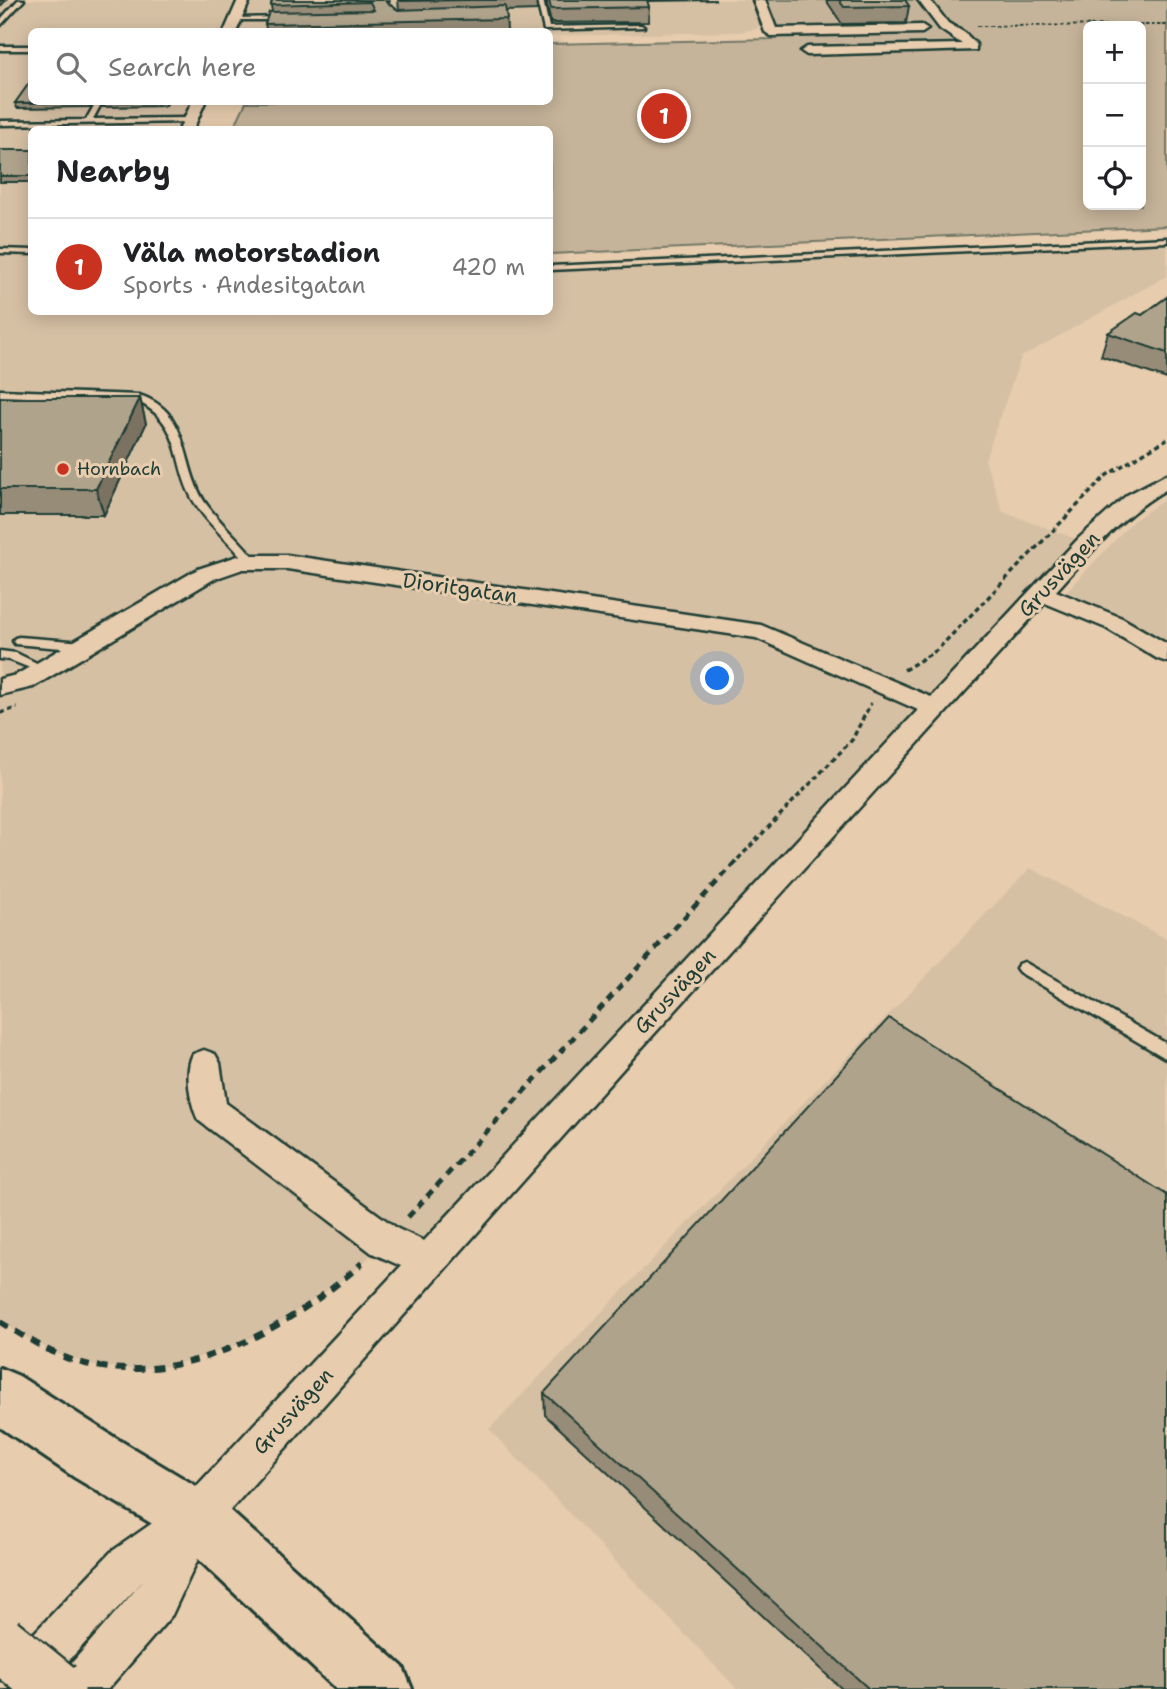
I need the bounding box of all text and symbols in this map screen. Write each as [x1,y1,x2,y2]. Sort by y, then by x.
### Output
map controls [1083,21,1146,210]
button: + [1083,21,1146,84]
search box [28,28,553,105]
icon: search [52,48,90,86]
text: Search here [108,49,257,84]
button: − [1083,84,1146,147]
pin: 1 [641,90,687,142]
button: locate [1083,147,1146,210]
text: Nearby [56,151,171,192]
text: Väla motorstadion [123,235,380,270]
text: 1 [74,252,84,282]
text: 420 m [451,252,525,282]
text: Sports · Andesitgatan [123,270,366,300]
place label: Hornbach [77,457,161,481]
marker: Hornbach [55,461,71,477]
street label: Grusvägen [1012,525,1106,623]
street label: Dioritgatan [401,566,519,610]
your location [700,661,734,695]
street label: Grusvägen [628,942,722,1040]
street label: Grusvägen [246,1361,340,1460]

